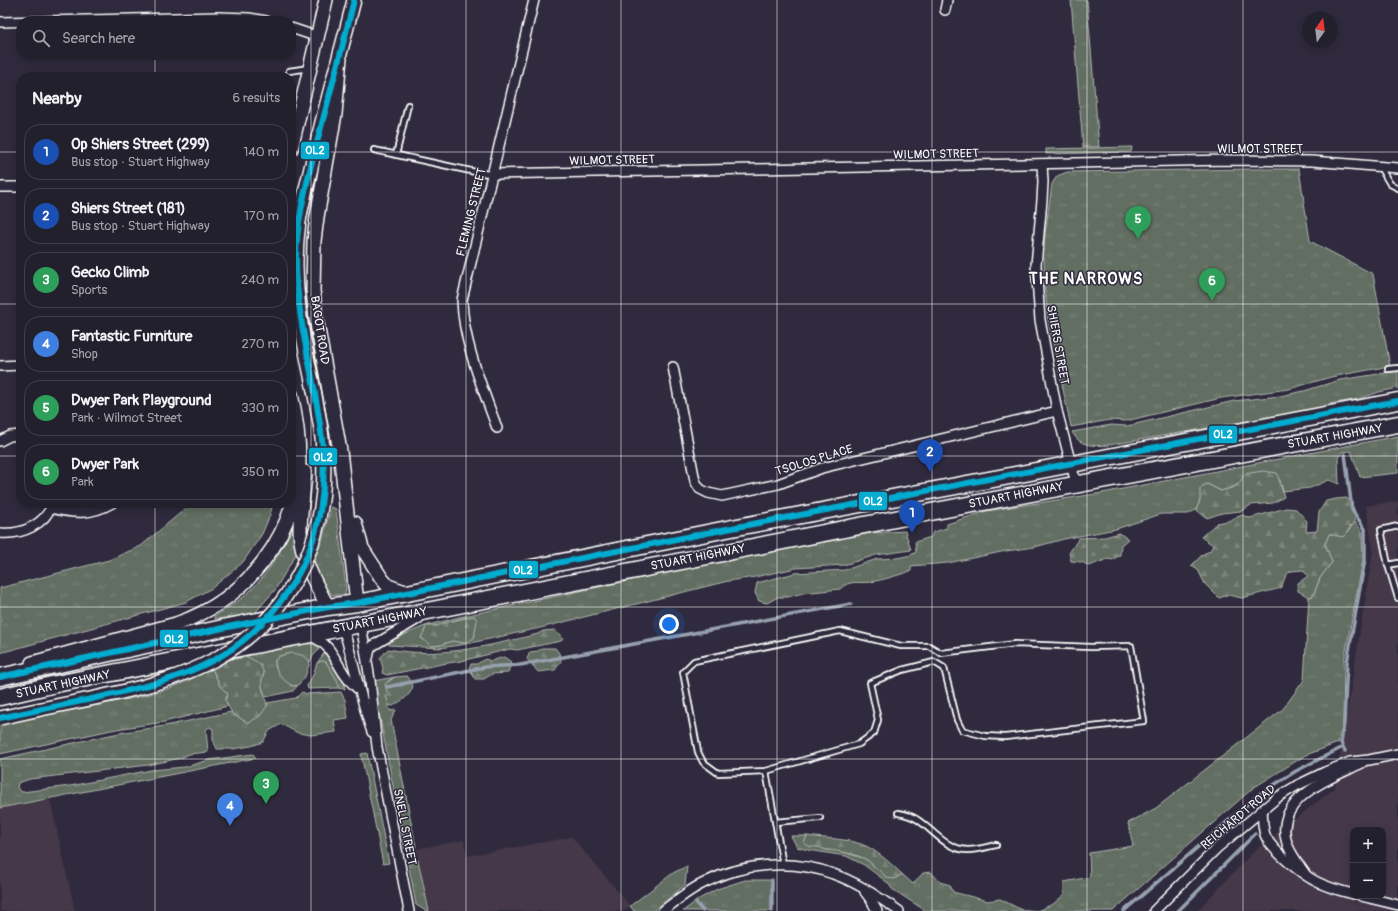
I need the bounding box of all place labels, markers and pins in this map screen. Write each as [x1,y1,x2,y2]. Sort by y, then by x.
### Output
pin: 5 [1125,206,1151,239]
pin: 6 [1199,268,1225,301]
pin: 2 [917,439,943,472]
pin: 1 [899,500,925,533]
pin: 3 [253,771,279,804]
pin: 4 [217,793,243,826]

